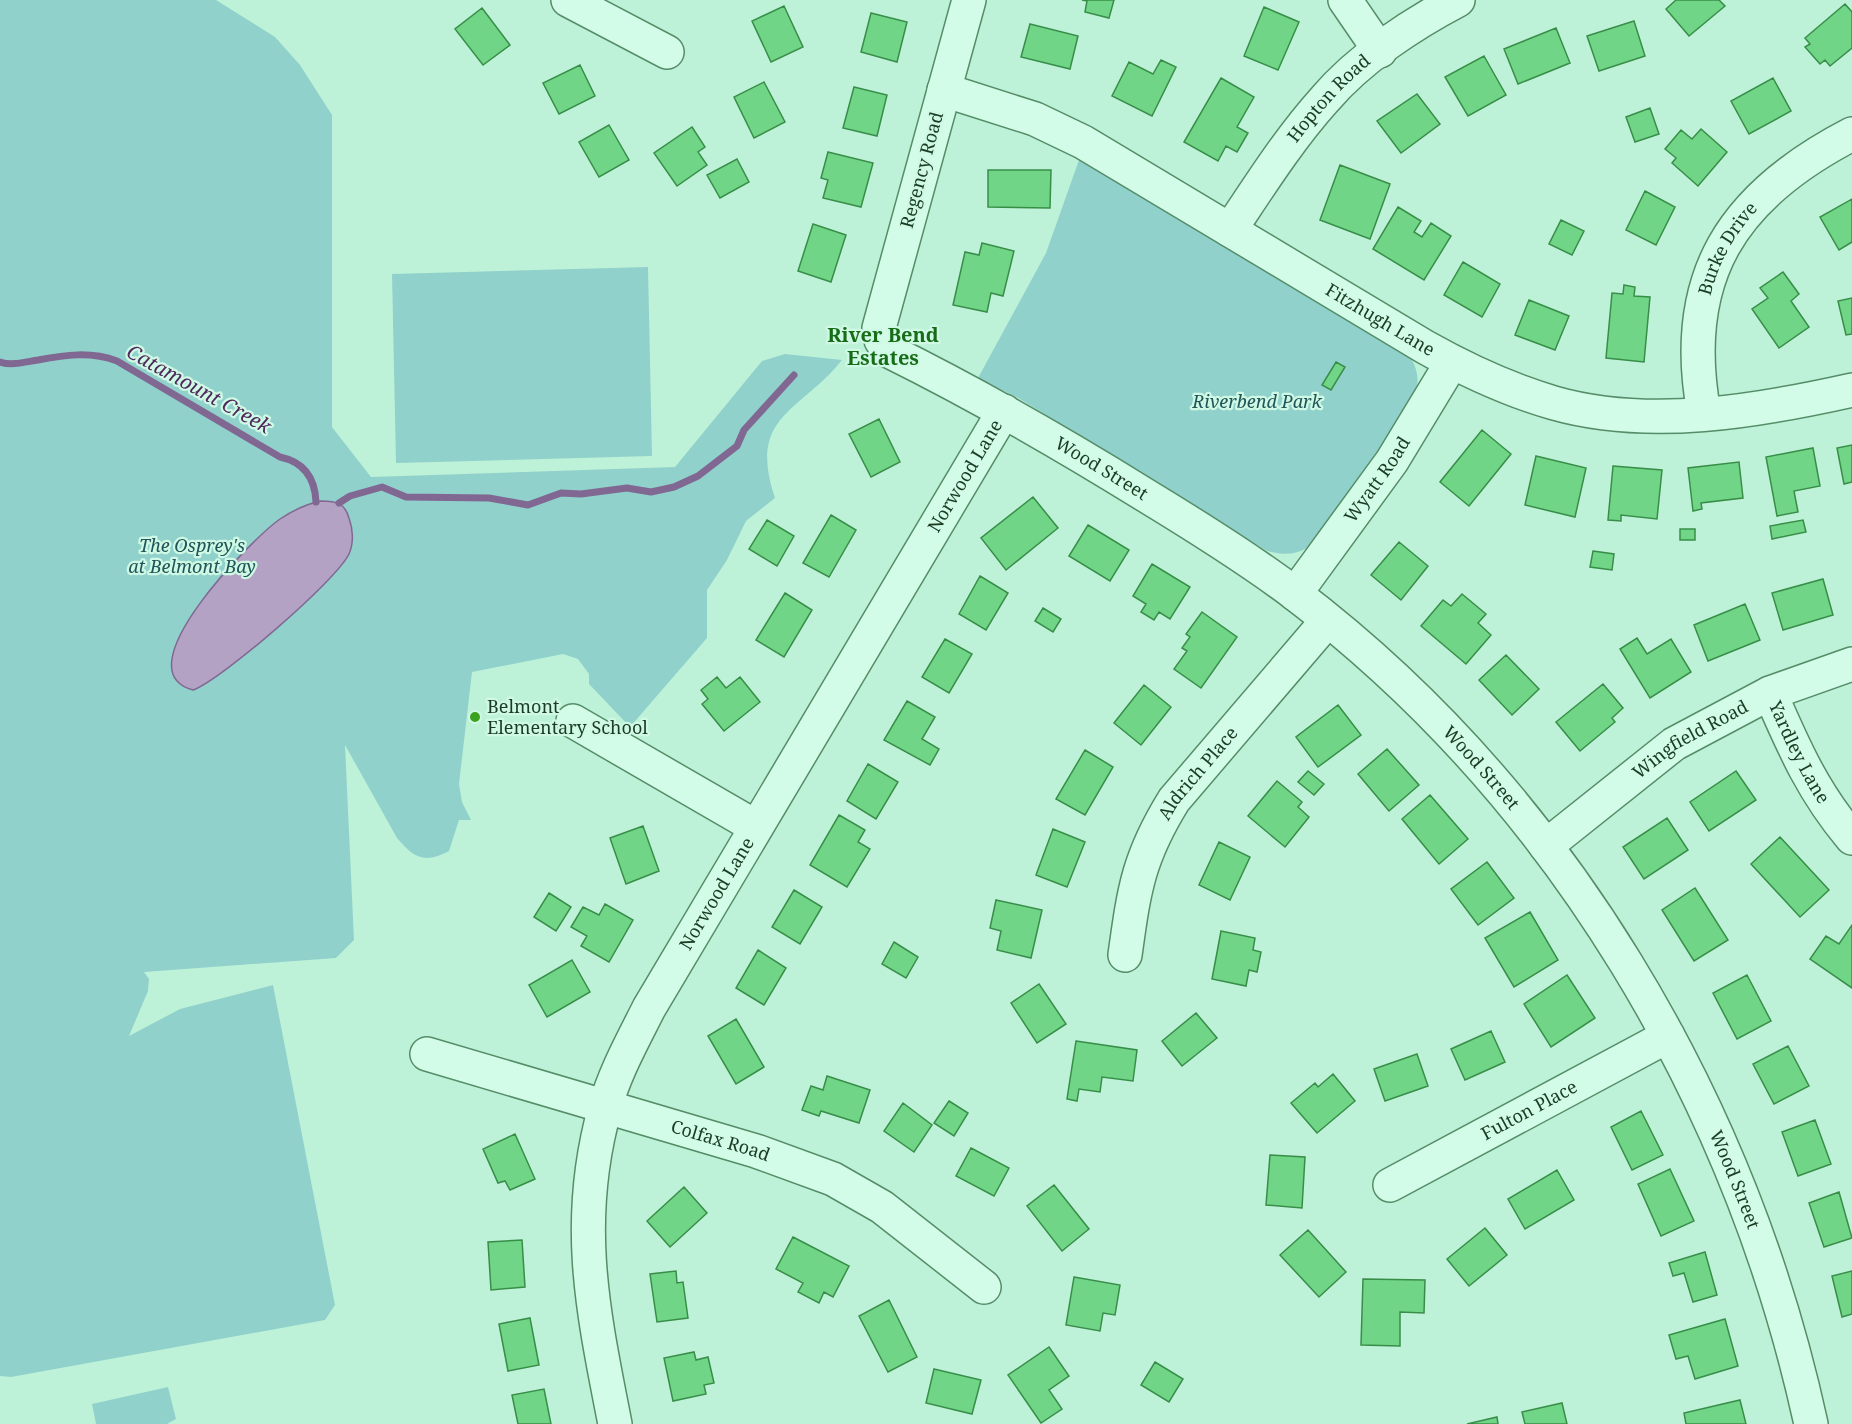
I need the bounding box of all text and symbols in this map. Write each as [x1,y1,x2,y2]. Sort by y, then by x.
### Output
street label: Hopton Road [1281,48,1375,147]
street label: Regency Road [894,109,948,231]
street label: Burke Drive [1692,196,1762,298]
street label: Fitzhugh Lane [1321,277,1439,361]
district label: River Bend Estates [827,321,939,371]
water label: Catamount Creek [122,338,277,440]
park label: Riverbend Park [1191,389,1323,413]
street label: Norwood Lane [922,415,1007,536]
street label: Wood Street [1051,430,1153,505]
street label: Wyatt Road [1338,432,1415,527]
park label: The Osprey's at Belmont Bay [128,533,256,578]
place label: Belmont Elementary School [487,694,648,739]
street label: Wingfield Road [1627,694,1752,784]
street label: Yardley Lane [1763,696,1836,808]
marker: Belmont Elementary School [468,710,482,724]
street label: Wood Street [1438,720,1526,814]
street label: Aldrich Place [1152,721,1243,824]
street label: Norwood Lane [673,832,759,954]
street label: Fulton Place [1476,1074,1581,1145]
street label: Colfax Road [668,1114,774,1166]
street label: Wood Street [1705,1126,1766,1232]

